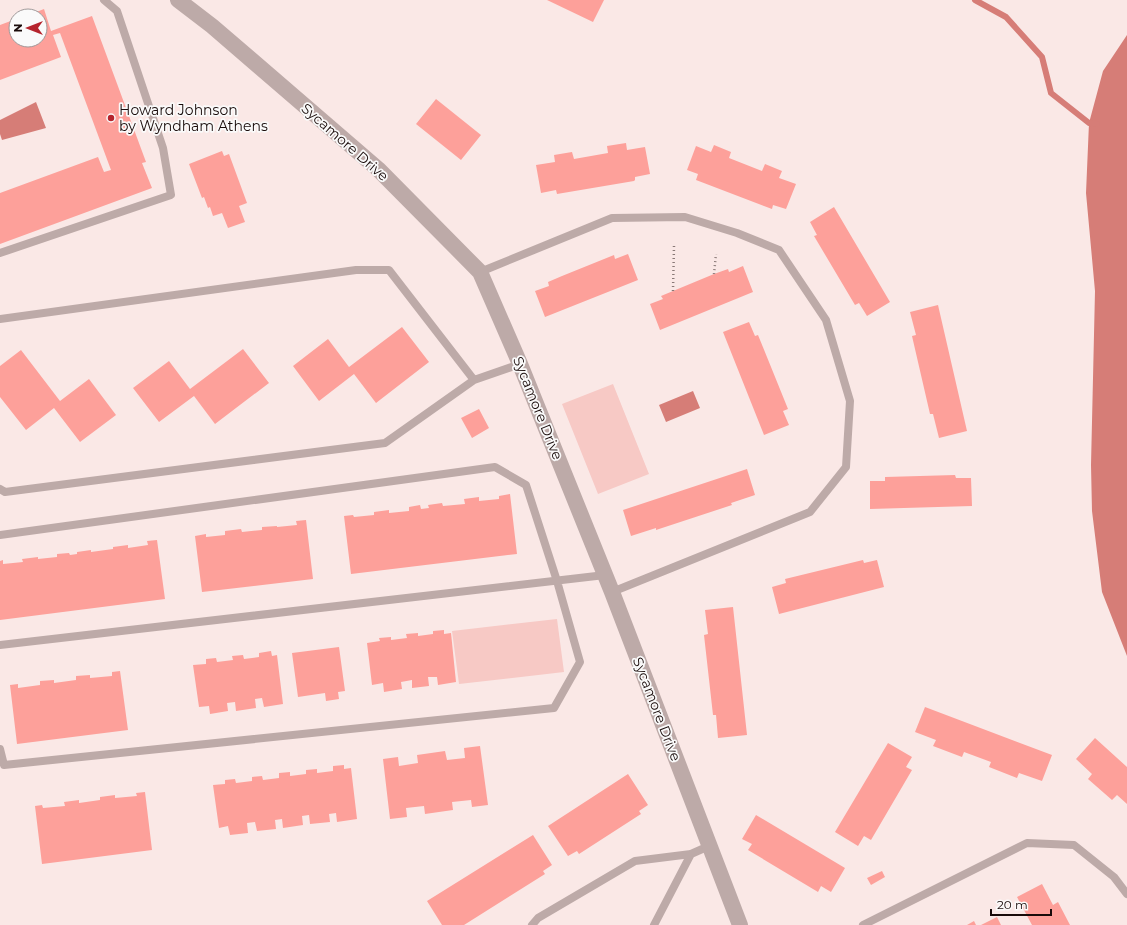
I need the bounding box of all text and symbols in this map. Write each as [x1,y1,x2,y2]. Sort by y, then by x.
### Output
north arrow [8,8,48,48]
text: N [11,24,25,32]
street label: Sycamore Drive [298,99,392,185]
place label: Howard Johnson by Wyndham Athens [119,101,268,135]
marker: Howard Johnson by Wyndham Athens [106,113,116,123]
street label: Sycamore Drive [509,354,567,462]
street label: Sycamore Drive [629,654,685,764]
scale bar [991,891,1051,917]
text: 20 m [997,897,1028,912]

